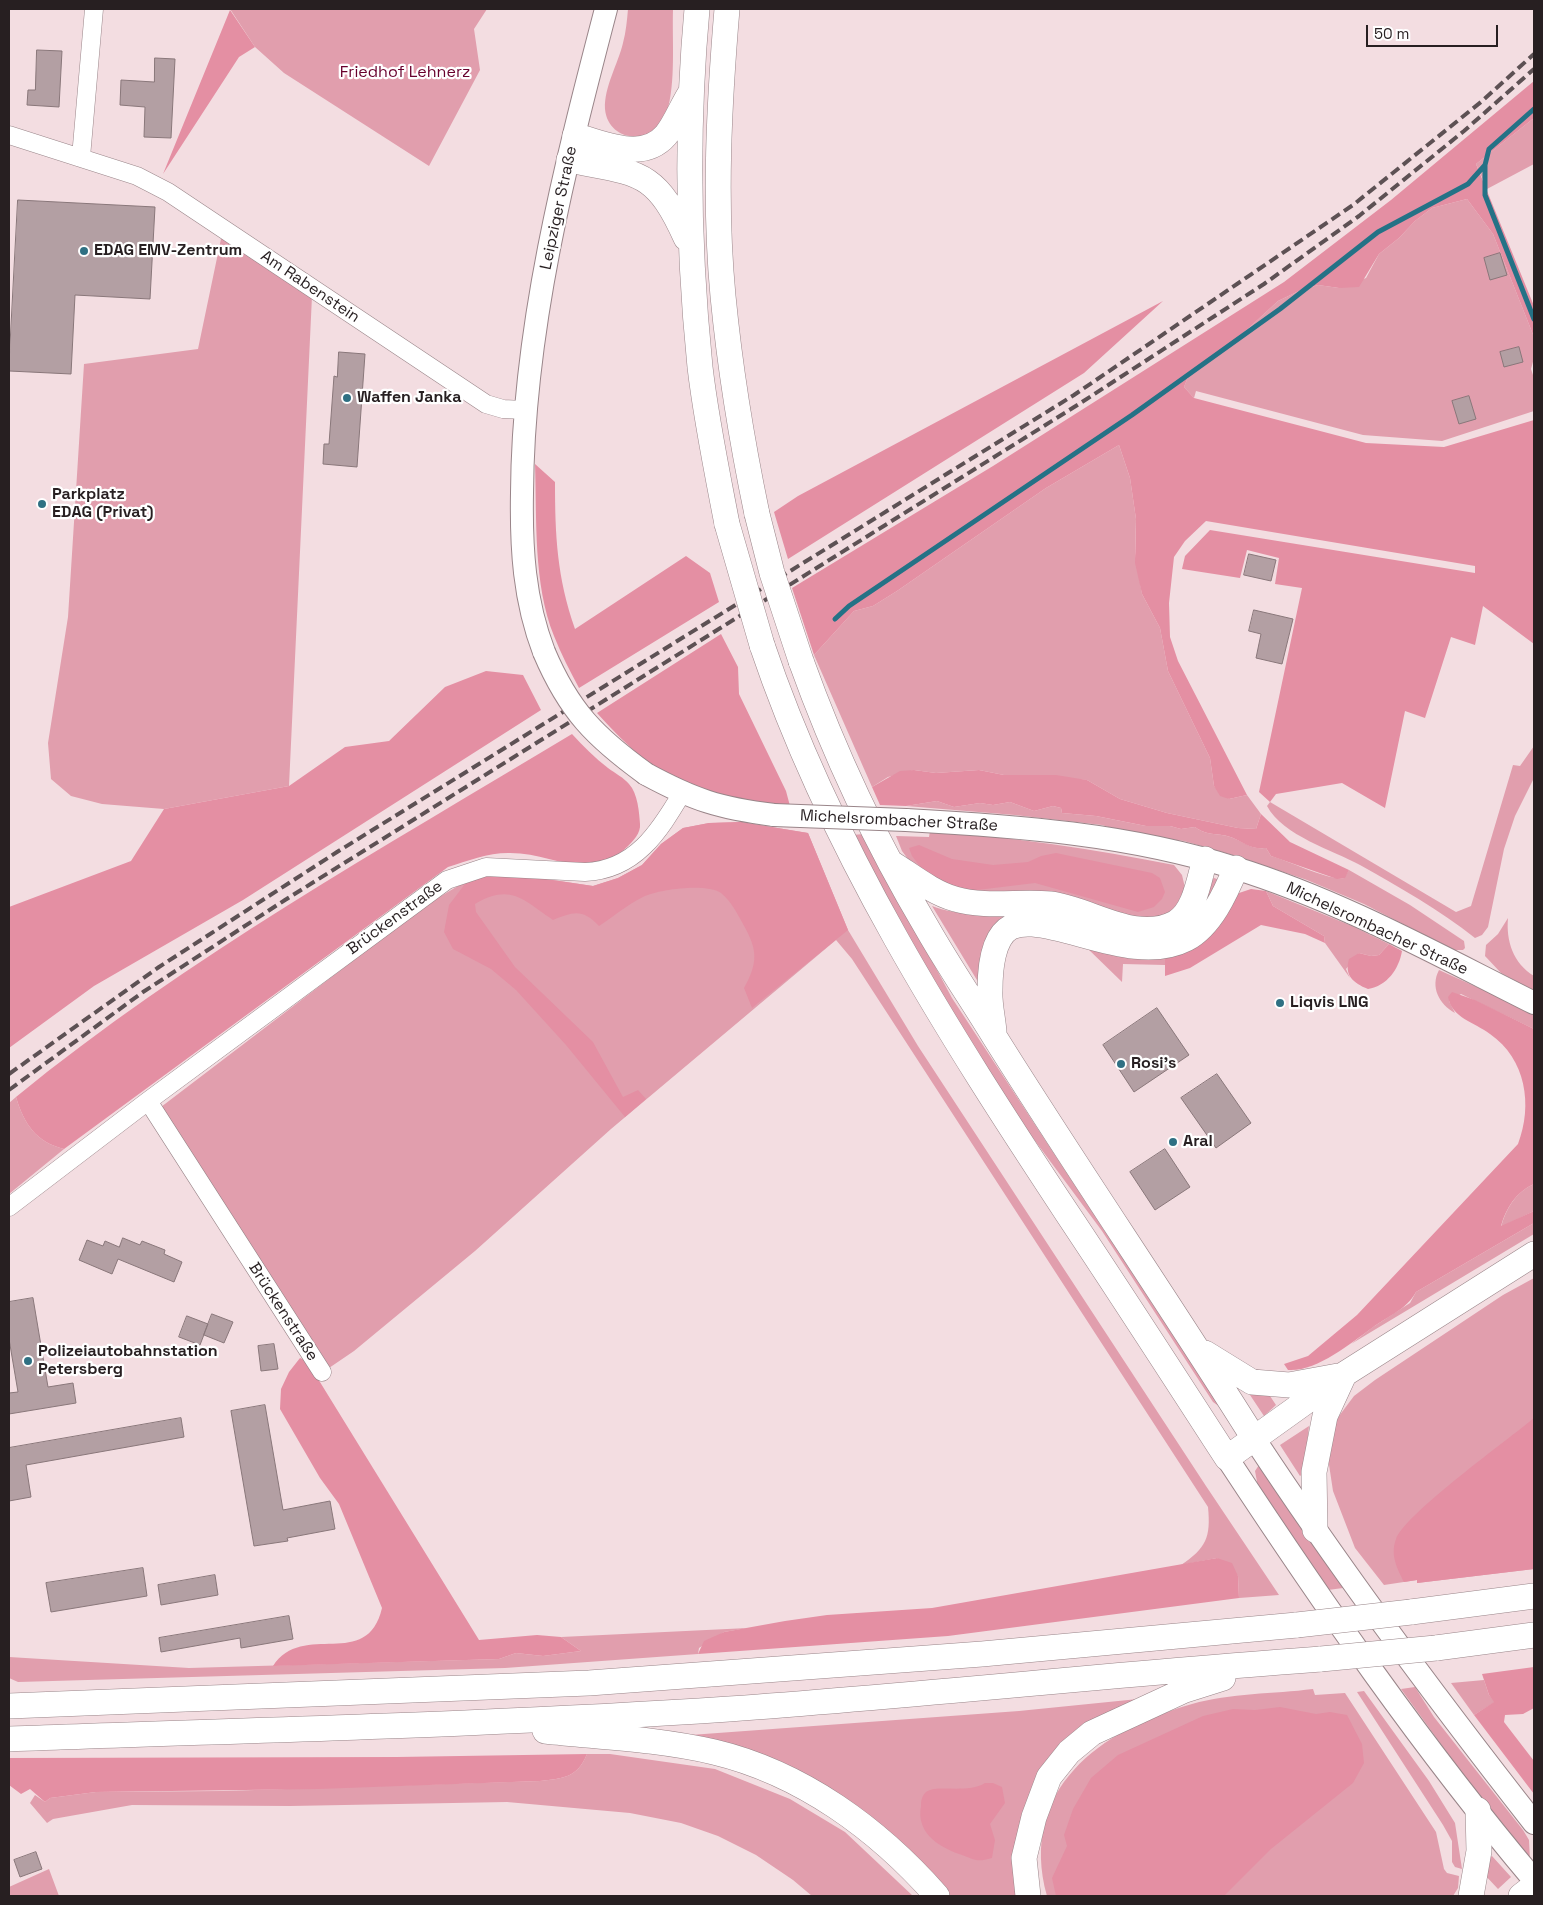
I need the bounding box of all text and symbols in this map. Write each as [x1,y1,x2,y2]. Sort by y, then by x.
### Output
scale bar [1368,15,1500,47]
text: 50 m [1374,24,1409,43]
park label: Friedhof Lehnerz [340,63,470,83]
street label: Leipziger Straße [537,144,581,272]
place label: EDAG EMV-Zentrum [94,241,242,261]
marker: EDAG EMV-Zentrum [78,245,90,257]
street label: Am Rabenstein [257,247,363,327]
place label: Waffen Janka [357,388,461,408]
marker: Waffen Janka [341,392,353,404]
place label: Parkplatz EDAG (Privat) [52,485,154,523]
marker: Parkplatz EDAG (Privat) [36,498,48,510]
street label: Michelsrombacher Straße [799,806,999,836]
street label: Brückenstraße [343,877,447,959]
street label: Michelsrombacher Straße [1283,878,1471,980]
place label: Liqvis LNG [1290,993,1369,1013]
marker: Liqvis LNG [1274,997,1286,1009]
place label: Rosi's [1131,1054,1176,1074]
marker: Rosi's [1115,1058,1127,1070]
place label: Aral [1183,1132,1213,1152]
marker: Aral [1167,1136,1179,1148]
street label: Brückenstraße [244,1259,322,1365]
place label: Polizeiautobahnstation Petersberg [38,1342,218,1380]
marker: Polizeiautobahnstation Petersberg [22,1355,34,1367]

